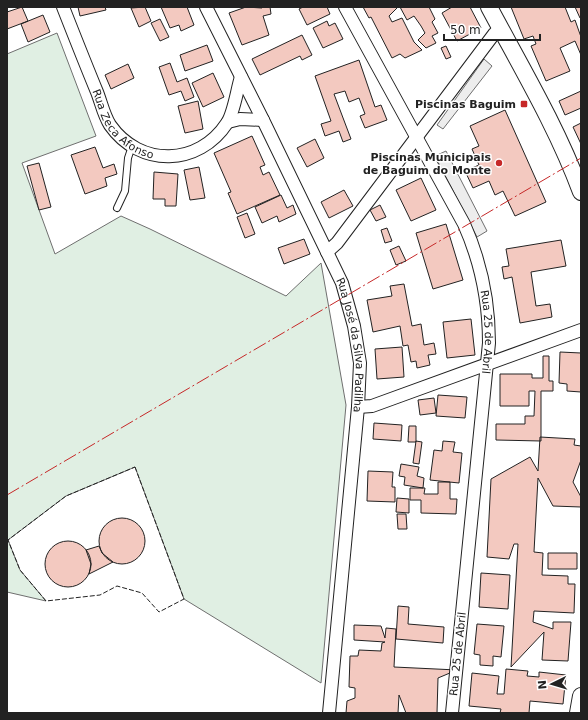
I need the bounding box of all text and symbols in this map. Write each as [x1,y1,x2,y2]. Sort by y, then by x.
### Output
scale bar [444,16,540,42]
text: 50 m [450,23,481,37]
street label: Rua Zeca Afonso [90,87,156,161]
place label: Piscinas Baguim [415,98,516,111]
marker: Piscinas Baguim [519,99,529,109]
place label: Piscinas Municipais de Baguim do Monte [363,151,491,177]
marker: Piscinas Municipais de Baguim do Monte [494,158,504,168]
street label: Rua José da Silva Padilha [334,275,367,413]
street label: Rua 25 de Abril [478,289,496,375]
street label: Rua 25 de Abril [447,611,469,697]
north arrow [532,664,572,704]
text: N [536,680,549,690]

